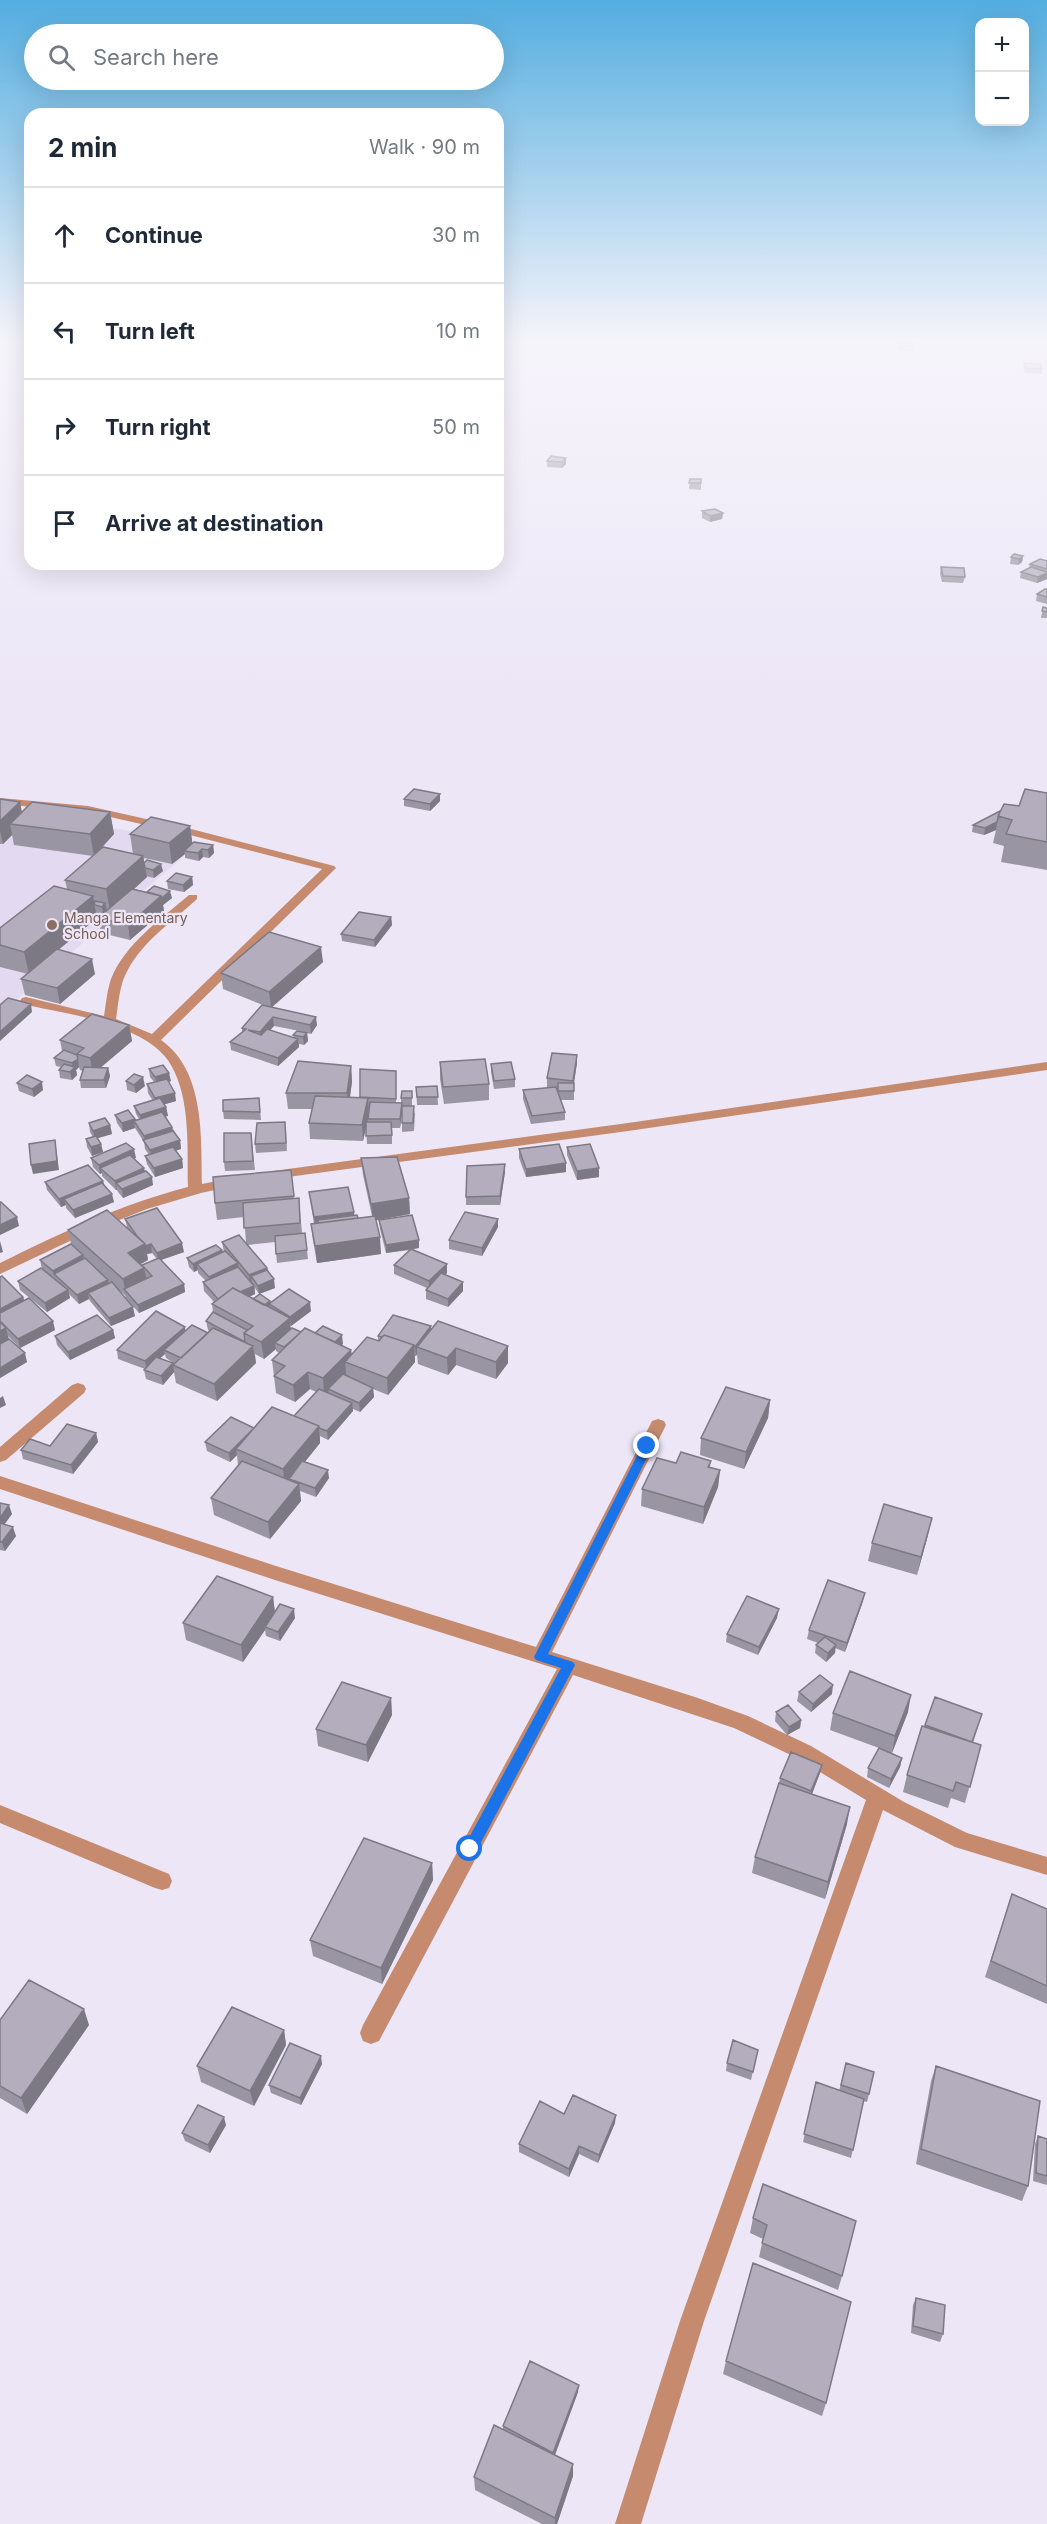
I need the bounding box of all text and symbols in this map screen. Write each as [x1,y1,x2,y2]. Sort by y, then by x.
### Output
map controls [975,18,1029,126]
button: + [975,18,1029,72]
search box [24,24,504,90]
icon: search [45,41,78,74]
text: Search here [93,44,219,70]
button: − [975,72,1029,126]
text: 2 min [48,132,118,163]
text: Walk · 90 m [369,135,480,159]
icon: ahead [48,219,81,252]
text: Continue [105,222,203,248]
text: 30 m [432,223,480,247]
icon: left [48,315,81,348]
text: Turn left [105,318,195,344]
text: 10 m [436,319,480,343]
icon: right [48,411,81,444]
text: Turn right [105,414,211,440]
text: 50 m [432,415,480,439]
icon: arrive [48,507,81,540]
text: Arrive at destination [105,510,324,536]
place label: Manga Elementary School [64,909,188,942]
marker: Manga Elementary School [45,918,59,932]
route end [633,1432,659,1458]
route start [456,1835,482,1861]

